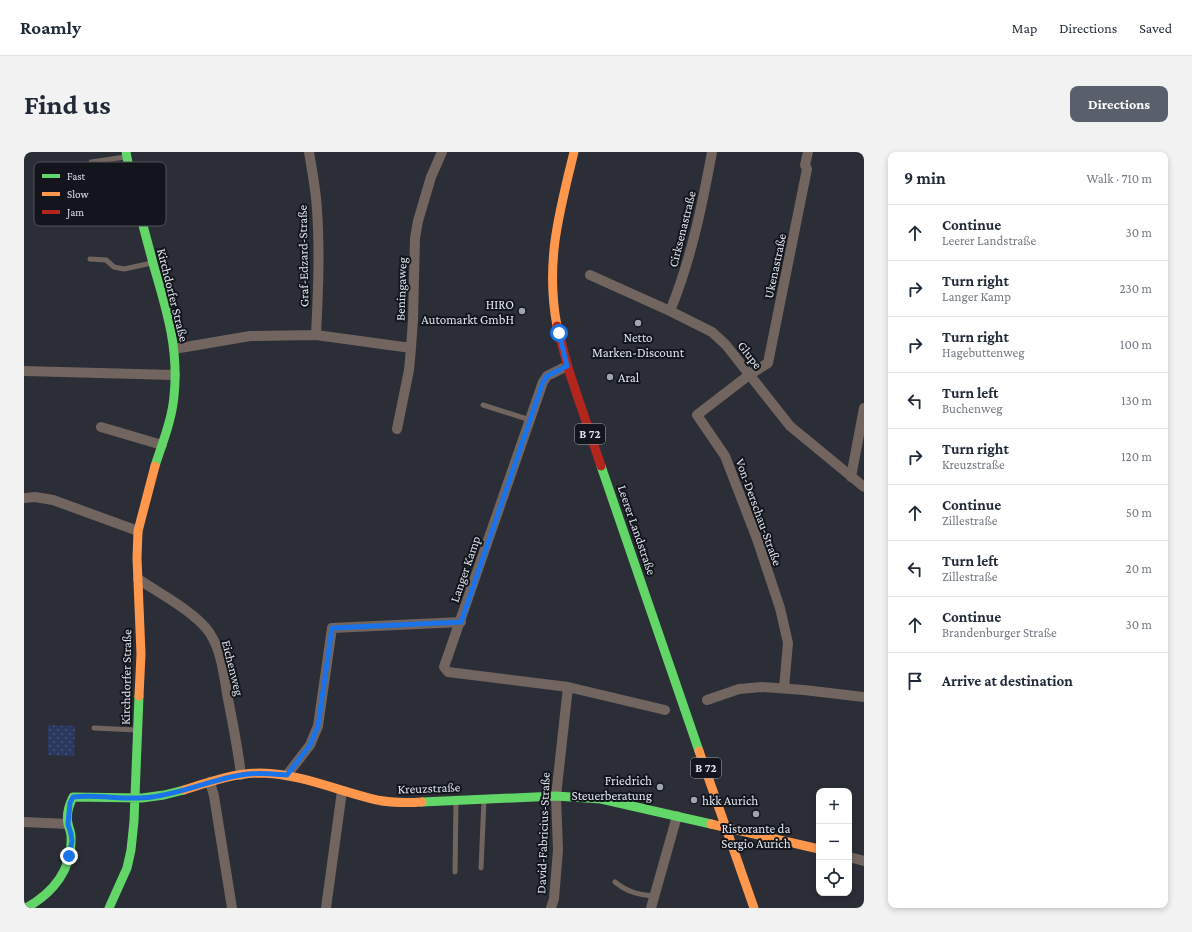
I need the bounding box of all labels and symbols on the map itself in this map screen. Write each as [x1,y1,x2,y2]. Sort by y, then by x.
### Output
legend [34,162,166,226]
text: Fast [67,170,86,182]
text: Slow [67,188,89,200]
street label: Cirksenastraße [665,189,699,269]
street label: Graf-Edzard-Straße [295,204,311,307]
text: Jam [66,206,84,219]
street label: Ukenastraße [761,232,789,300]
street label: Kirchdorfer Straße [154,247,192,344]
street label: Beningaweg [392,256,410,321]
place label: HIRO Automarkt GmbH [421,297,514,327]
marker: HIRO Automarkt GmbH [517,306,527,316]
marker: Netto Marken-Discount [633,318,643,328]
route start [550,324,568,342]
place label: Netto Marken-Discount [592,330,685,360]
street label: Glupe [735,338,766,372]
place label: Aral [618,370,640,385]
marker: Aral [605,372,615,382]
road number: B 72 [575,424,605,444]
street label: Von-Derschau-Straße [733,456,785,568]
street label: Leerer Landstraße [615,483,660,577]
street label: Langer Kamp [447,534,483,604]
street label: Kirchdorfer Straße [118,629,134,725]
street label: Eichenweg [219,639,247,698]
road number: B 72 [691,758,721,778]
street label: David-Fabricius-Straße [533,772,553,894]
place label: Friedrich Steuerberatung [572,773,653,803]
street label: Kreuzstraße [397,779,461,797]
marker: Friedrich Steuerberatung [655,782,665,792]
place label: hkk Aurich [702,793,758,808]
marker: hkk Aurich [689,795,699,805]
marker: Ristorante da Sergio Aurich [751,809,761,819]
place label: Ristorante da Sergio Aurich [721,821,791,851]
route end [60,847,78,865]

